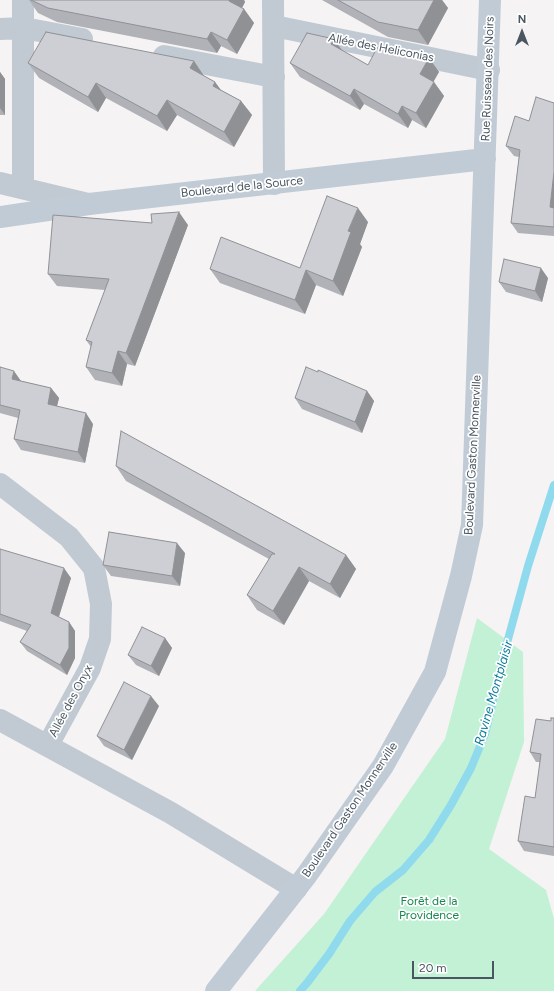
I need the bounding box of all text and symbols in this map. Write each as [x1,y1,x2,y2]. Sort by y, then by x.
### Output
north arrow [502,12,542,52]
text: N [518,13,526,26]
street label: Rue Ruisseau des Noirs [479,16,497,142]
street label: Allée des Heliconias [327,31,435,65]
street label: Boulevard de la Source [180,173,304,201]
street label: Boulevard Gaston Monnerville [462,375,484,535]
water label: Ravine Montplaisir [472,639,516,747]
street label: Allée des Onyx [46,662,96,740]
street label: Boulevard Gaston Monnerville [299,740,401,880]
park label: Forêt de la Providence [399,894,459,922]
scale bar [414,953,496,979]
text: 20 m [419,961,447,975]

